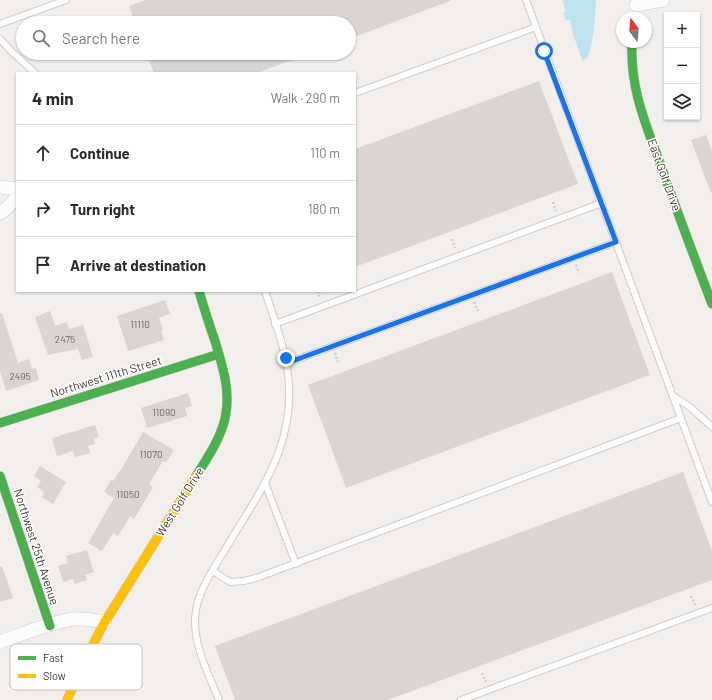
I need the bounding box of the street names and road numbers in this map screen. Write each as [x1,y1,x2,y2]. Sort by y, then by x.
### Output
street label: East Golf Drive [645,137,685,213]
street label: Northwest 111th Street [48,352,163,400]
street label: West Golf Drive [152,464,206,539]
street label: Northwest 25th Avenue [12,487,62,606]

